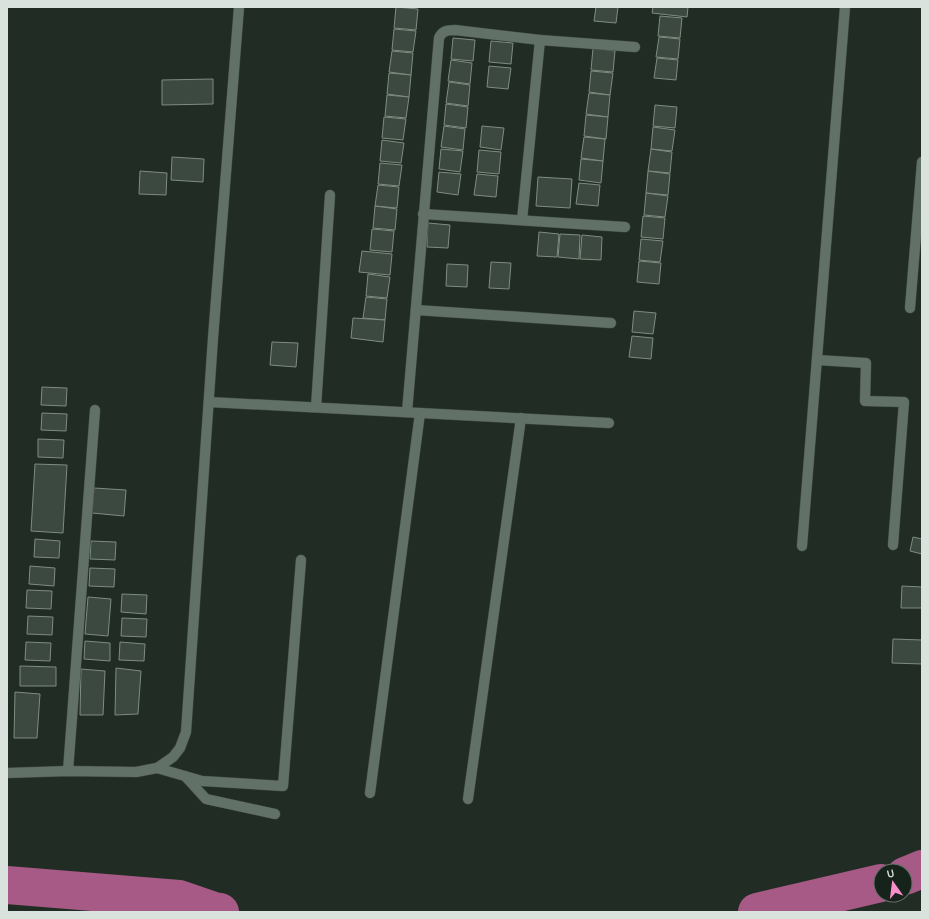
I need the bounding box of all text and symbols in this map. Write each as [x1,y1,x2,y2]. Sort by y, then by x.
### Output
north arrow [873,863,913,903]
text: U [885,867,896,881]

